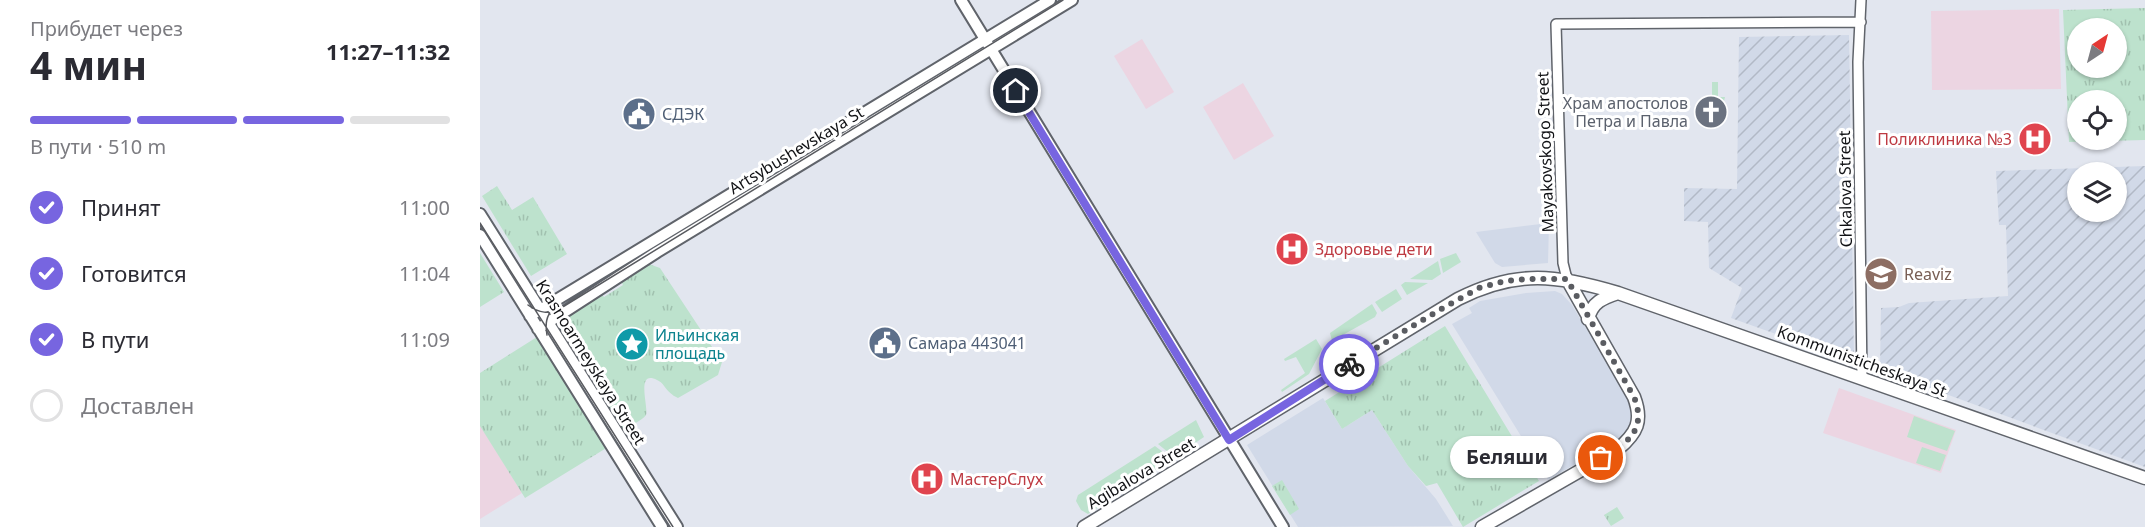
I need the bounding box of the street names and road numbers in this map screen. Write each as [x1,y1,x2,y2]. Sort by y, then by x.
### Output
street label: Mayakovskogo Street [1531,71,1559,233]
street label: Artsybushevskaya St [725,101,868,199]
street label: Chkalova Street [1833,130,1857,248]
street label: Krasnoarmeyskaya Street [531,275,651,449]
street label: Kommunisticheskaya St [1774,320,1950,402]
street label: Agibalova Street [1083,432,1199,514]

